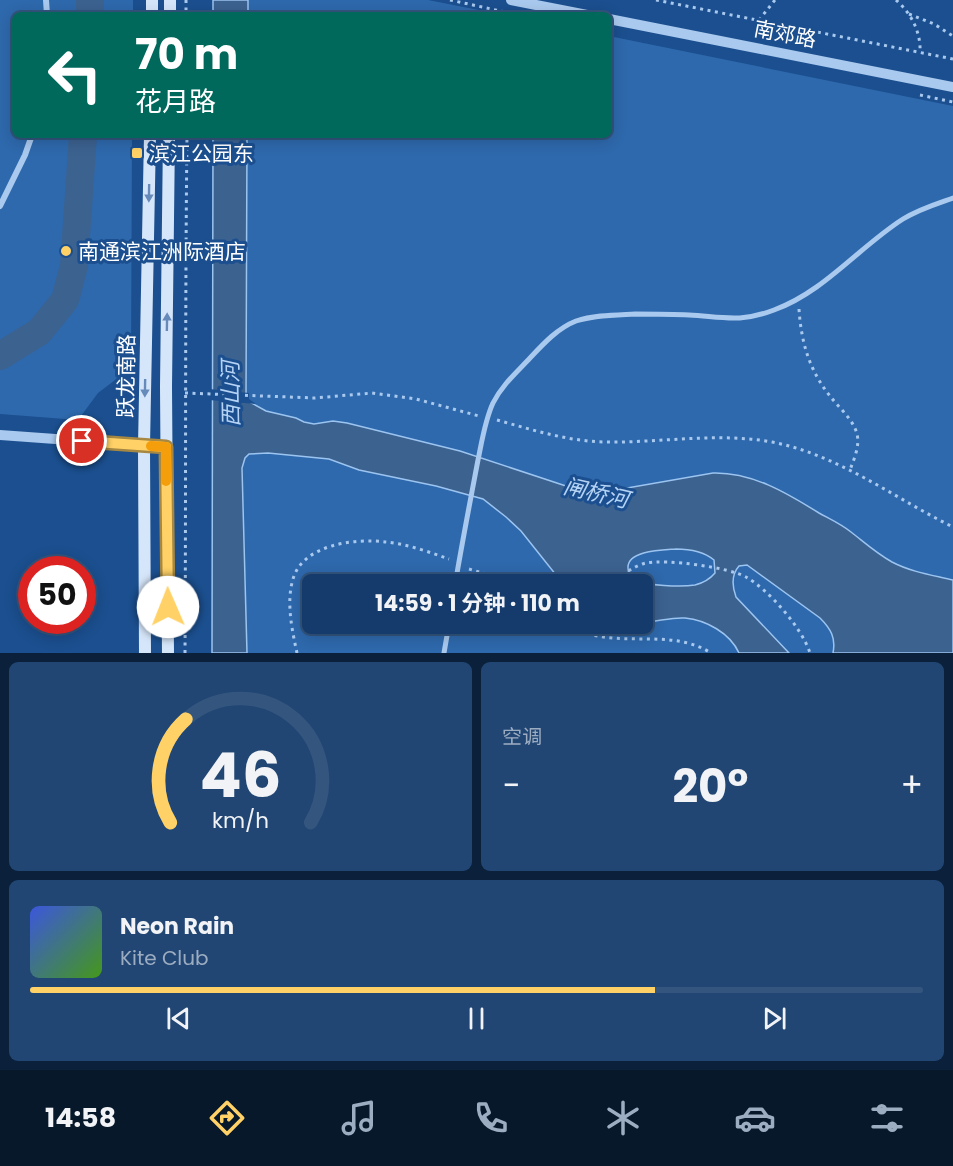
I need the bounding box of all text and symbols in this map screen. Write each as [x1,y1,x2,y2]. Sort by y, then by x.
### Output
street label: 南郊路 [751,14,819,54]
text: 70 m [135,25,238,84]
icon: left [36,36,114,114]
text: 花月路 [135,83,216,120]
place label: 滨江公园东 [149,139,254,168]
marker: 滨江公园东 [130,146,144,160]
one-way arrow [145,184,154,203]
place label: 南通滨江洲际酒店 [78,237,246,266]
marker: 南通滨江洲际酒店 [59,244,73,258]
one-way arrow [162,312,171,331]
street label: 跃龙南路 [111,334,141,418]
water label: 西山河 [215,357,247,427]
one-way arrow [141,379,150,398]
pin [56,415,107,466]
icon: arrive [65,424,98,457]
water label: 闸桥河 [560,470,636,516]
speed limit sign: 50 [18,556,96,634]
position arrow [136,575,200,639]
text: 14:59 · 1 分钟 · 110 m [375,588,580,619]
text: 空调 [502,723,542,751]
text: 46 [200,731,281,819]
text: 20° [672,755,748,818]
text: − [502,762,520,809]
text: + [900,762,923,809]
text: km/h [212,806,269,837]
text: Neon Rain [120,911,234,942]
text: Kite Club [120,944,209,972]
icon: previous [162,1002,195,1035]
icon: pause [460,1002,493,1035]
icon: next [758,1002,791,1035]
icon: directions [206,1097,248,1139]
icon: music [338,1097,380,1139]
icon: phone [470,1097,512,1139]
icon: climate [602,1097,644,1139]
icon: car [734,1097,776,1139]
icon: filters [866,1097,908,1139]
text: 14:58 [45,1099,116,1136]

